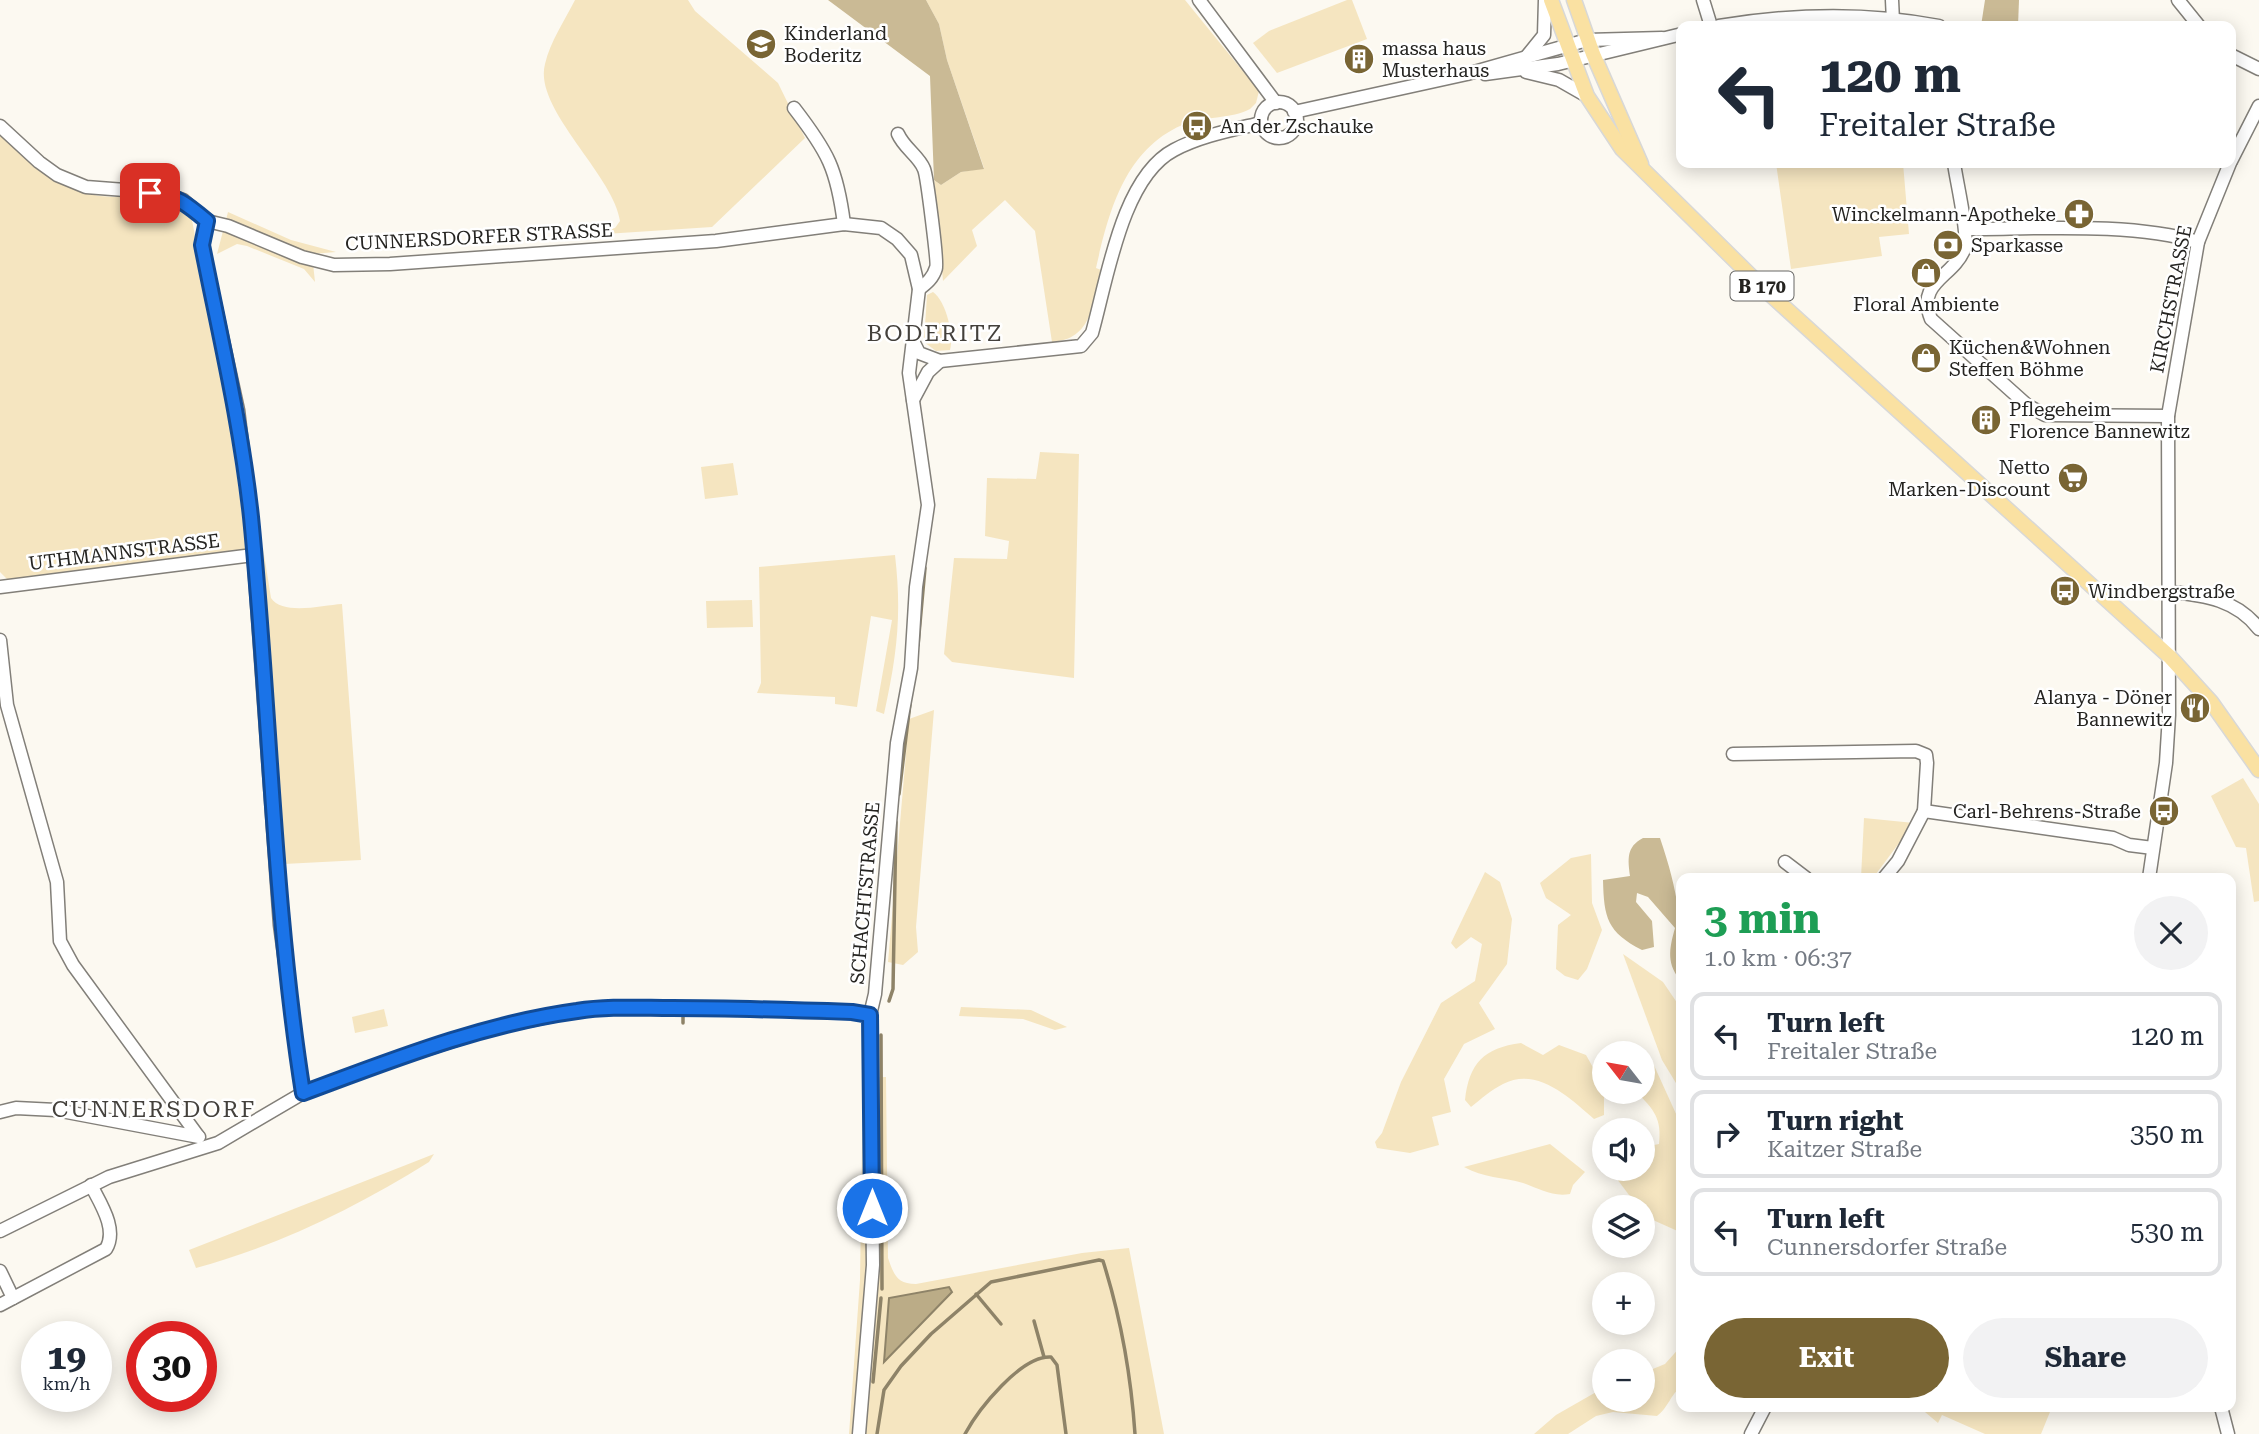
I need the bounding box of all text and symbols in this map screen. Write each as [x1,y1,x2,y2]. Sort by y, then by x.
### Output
place label: Kinderland Boderitz [784,22,887,67]
school or university icon: Kinderland Boderitz [744,27,778,61]
place label: massa haus Musterhaus [1382,37,1489,82]
building icon: massa haus Musterhaus [1342,42,1376,76]
text: 120 m [1819,47,1961,104]
icon: left [1704,49,1795,140]
text: Freitaler Straße [1819,106,2056,144]
bus stop icon: An der Zschauke [1180,109,1214,143]
place label: An der Zschauke [1220,115,1373,138]
pin [120,163,180,223]
icon: arrive [131,174,169,212]
pharmacy icon: Winckelmann-Apotheke [2062,197,2096,231]
place label: Winckelmann-Apotheke [1832,203,2056,226]
street label: CUNNERSDORFER STRASSE [345,219,613,255]
street label: KIRCHSTRASSE [2145,223,2197,375]
bank icon: Sparkasse [1931,228,1965,262]
place label: Sparkasse [1971,234,2063,257]
shop icon: Floral Ambiente [1909,256,1943,290]
road number: B 170 [1730,272,1794,300]
place label: Floral Ambiente [1853,293,1999,316]
district label: BODERITZ [867,320,1003,347]
place label: Küchen&Wohnen Steffen Böhme [1949,336,2111,381]
shop icon: Küchen&Wohnen Steffen Böhme [1909,341,1943,375]
place label: Pflegeheim Florence Bannewitz [2009,398,2190,443]
building icon: Pflegeheim Florence Bannewitz [1969,403,2003,437]
place label: Netto Marken-Discount [1888,456,2050,501]
supermarket icon: Netto Marken-Discount [2056,461,2090,495]
street label: UTHMANNSTRASSE [27,529,221,575]
bus stop icon: Windbergstraße [2048,574,2082,608]
place label: Windbergstraße [2088,580,2235,603]
place label: Alanya - Döner Bannewitz [2034,686,2172,731]
restaurant icon: Alanya - Döner Bannewitz [2178,691,2212,725]
bus stop icon: Carl-Behrens-Straße [2147,794,2181,828]
place label: Carl-Behrens-Straße [1953,800,2141,823]
street label: SCHACHTSTRASSE [846,801,884,985]
text: 3 min [1704,894,1821,943]
button: close [2134,896,2208,970]
text: 1.0 km · 06:37 [1704,945,1852,972]
text: Turn left [1767,1008,1885,1038]
icon: left [1708,1017,1746,1055]
text: 120 m [2130,1021,2204,1051]
text: Freitaler Straße [1767,1038,1937,1065]
north arrow [1592,1041,1656,1104]
map controls [1592,1041,1655,1412]
district label: CUNNERSDORF [52,1096,256,1123]
text: Turn right [1767,1106,1903,1136]
icon: right [1708,1115,1746,1153]
button: sound [1592,1118,1655,1181]
text: 350 m [2130,1119,2204,1149]
text: Kaitzer Straße [1767,1136,1922,1163]
position arrow [835,1171,909,1245]
button: layers [1592,1195,1655,1258]
text: Turn left [1767,1204,1885,1234]
icon: left [1708,1213,1746,1251]
text: 530 m [2130,1217,2204,1247]
text: Cunnersdorfer Straße [1767,1234,2007,1261]
button: + [1592,1272,1655,1335]
button: Exit [1704,1318,1949,1398]
button: Share [1963,1318,2208,1398]
speed limit sign: 30 [126,1321,217,1412]
text: 19 [47,1337,86,1378]
button: − [1592,1349,1655,1412]
text: km/h [42,1373,91,1394]

